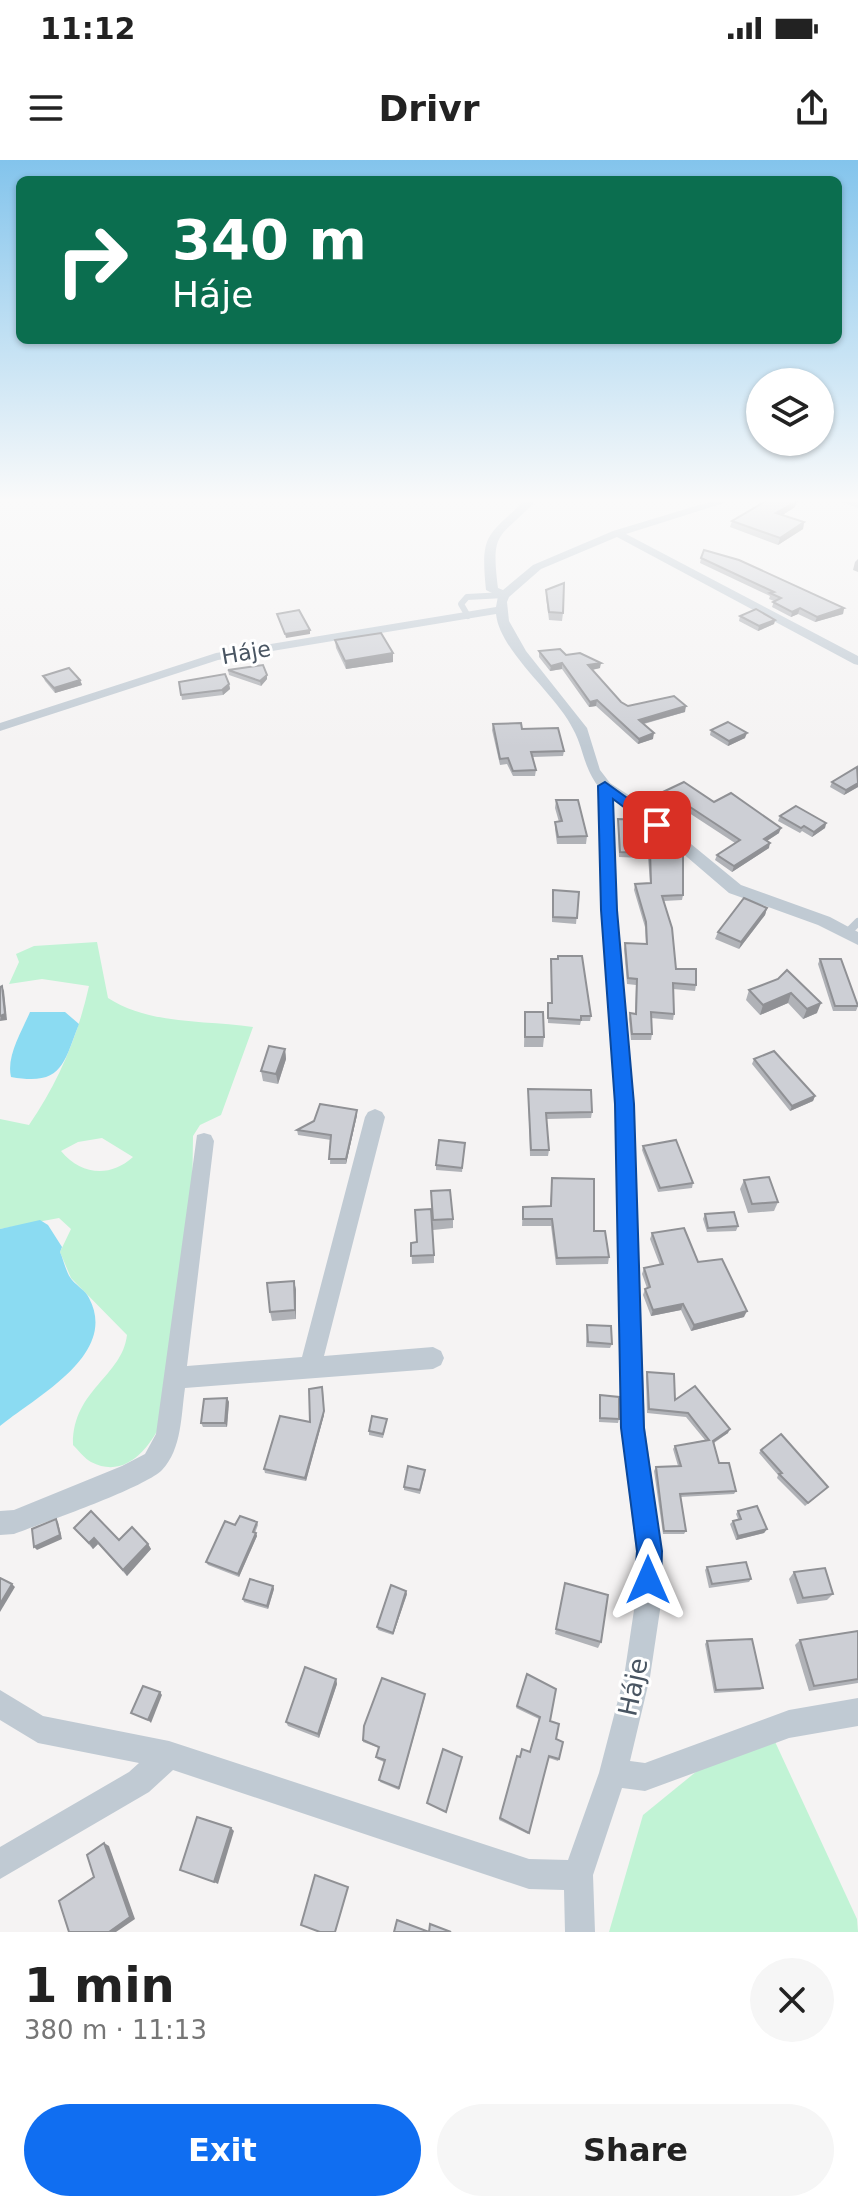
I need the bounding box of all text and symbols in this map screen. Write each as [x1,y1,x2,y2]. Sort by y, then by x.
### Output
text: 11:12 [40,11,136,46]
icon: menu [24,86,68,130]
icon: share [790,86,834,130]
text: Drivr [378,88,480,129]
text: 340 m [172,207,367,272]
icon: right [40,208,144,312]
text: Háje [172,274,253,315]
map controls [746,368,834,456]
button: layers [746,368,834,456]
street label: Háje [219,636,273,669]
pin [623,791,691,859]
icon: arrive [635,803,679,847]
position arrow [606,1538,690,1622]
street label: Háje [612,1655,654,1719]
text: 1 min [24,1957,175,2013]
button: close [750,1958,834,2042]
text: 380 m · 11:13 [24,2015,207,2045]
button: Exit [24,2104,421,2196]
button: Share [437,2104,834,2196]

